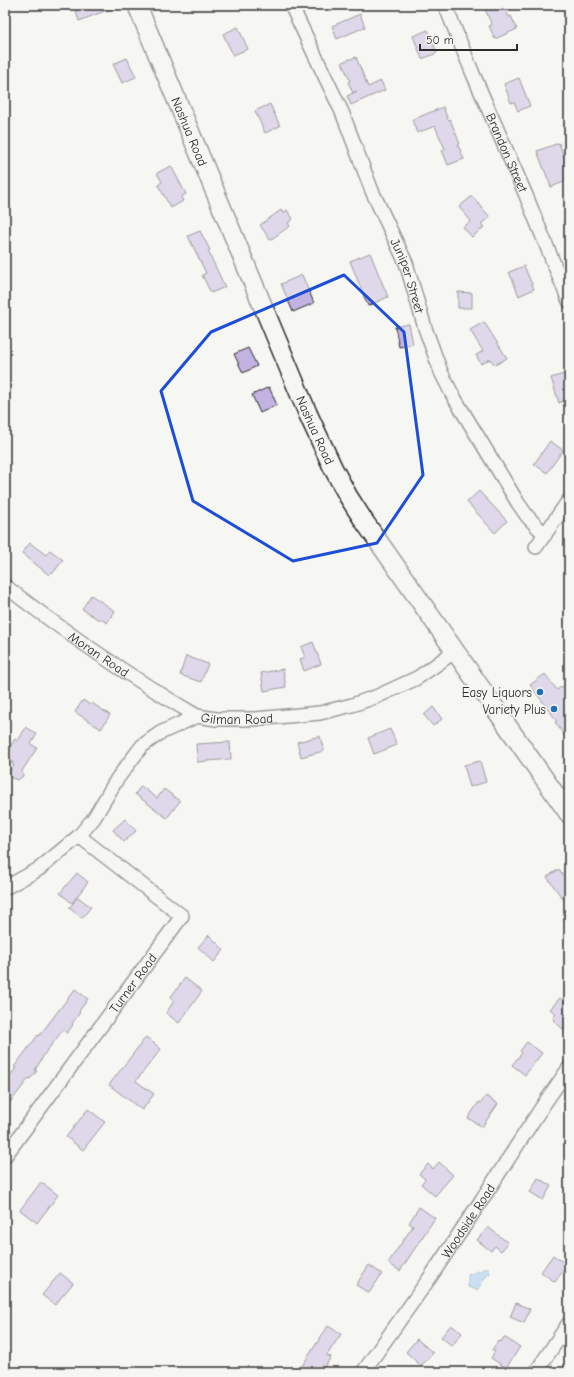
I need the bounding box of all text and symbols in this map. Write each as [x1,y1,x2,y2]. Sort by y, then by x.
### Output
scale bar [420,26,517,52]
text: 50 m [426,33,454,47]
street label: Nashua Road [168,95,210,168]
street label: Brandon Street [483,111,531,196]
street label: Juniper Street [387,236,428,316]
street label: Nashua Road [293,394,337,467]
street label: Moran Road [66,629,131,680]
place label: Easy Liquors [462,685,532,700]
marker: Easy Liquors [535,687,545,697]
place label: Variety Plus [482,702,546,717]
marker: Variety Plus [549,704,559,714]
street label: Gilman Road [200,710,274,727]
street label: Turner Road [106,951,160,1016]
street label: Woodside Road [438,1181,498,1261]

